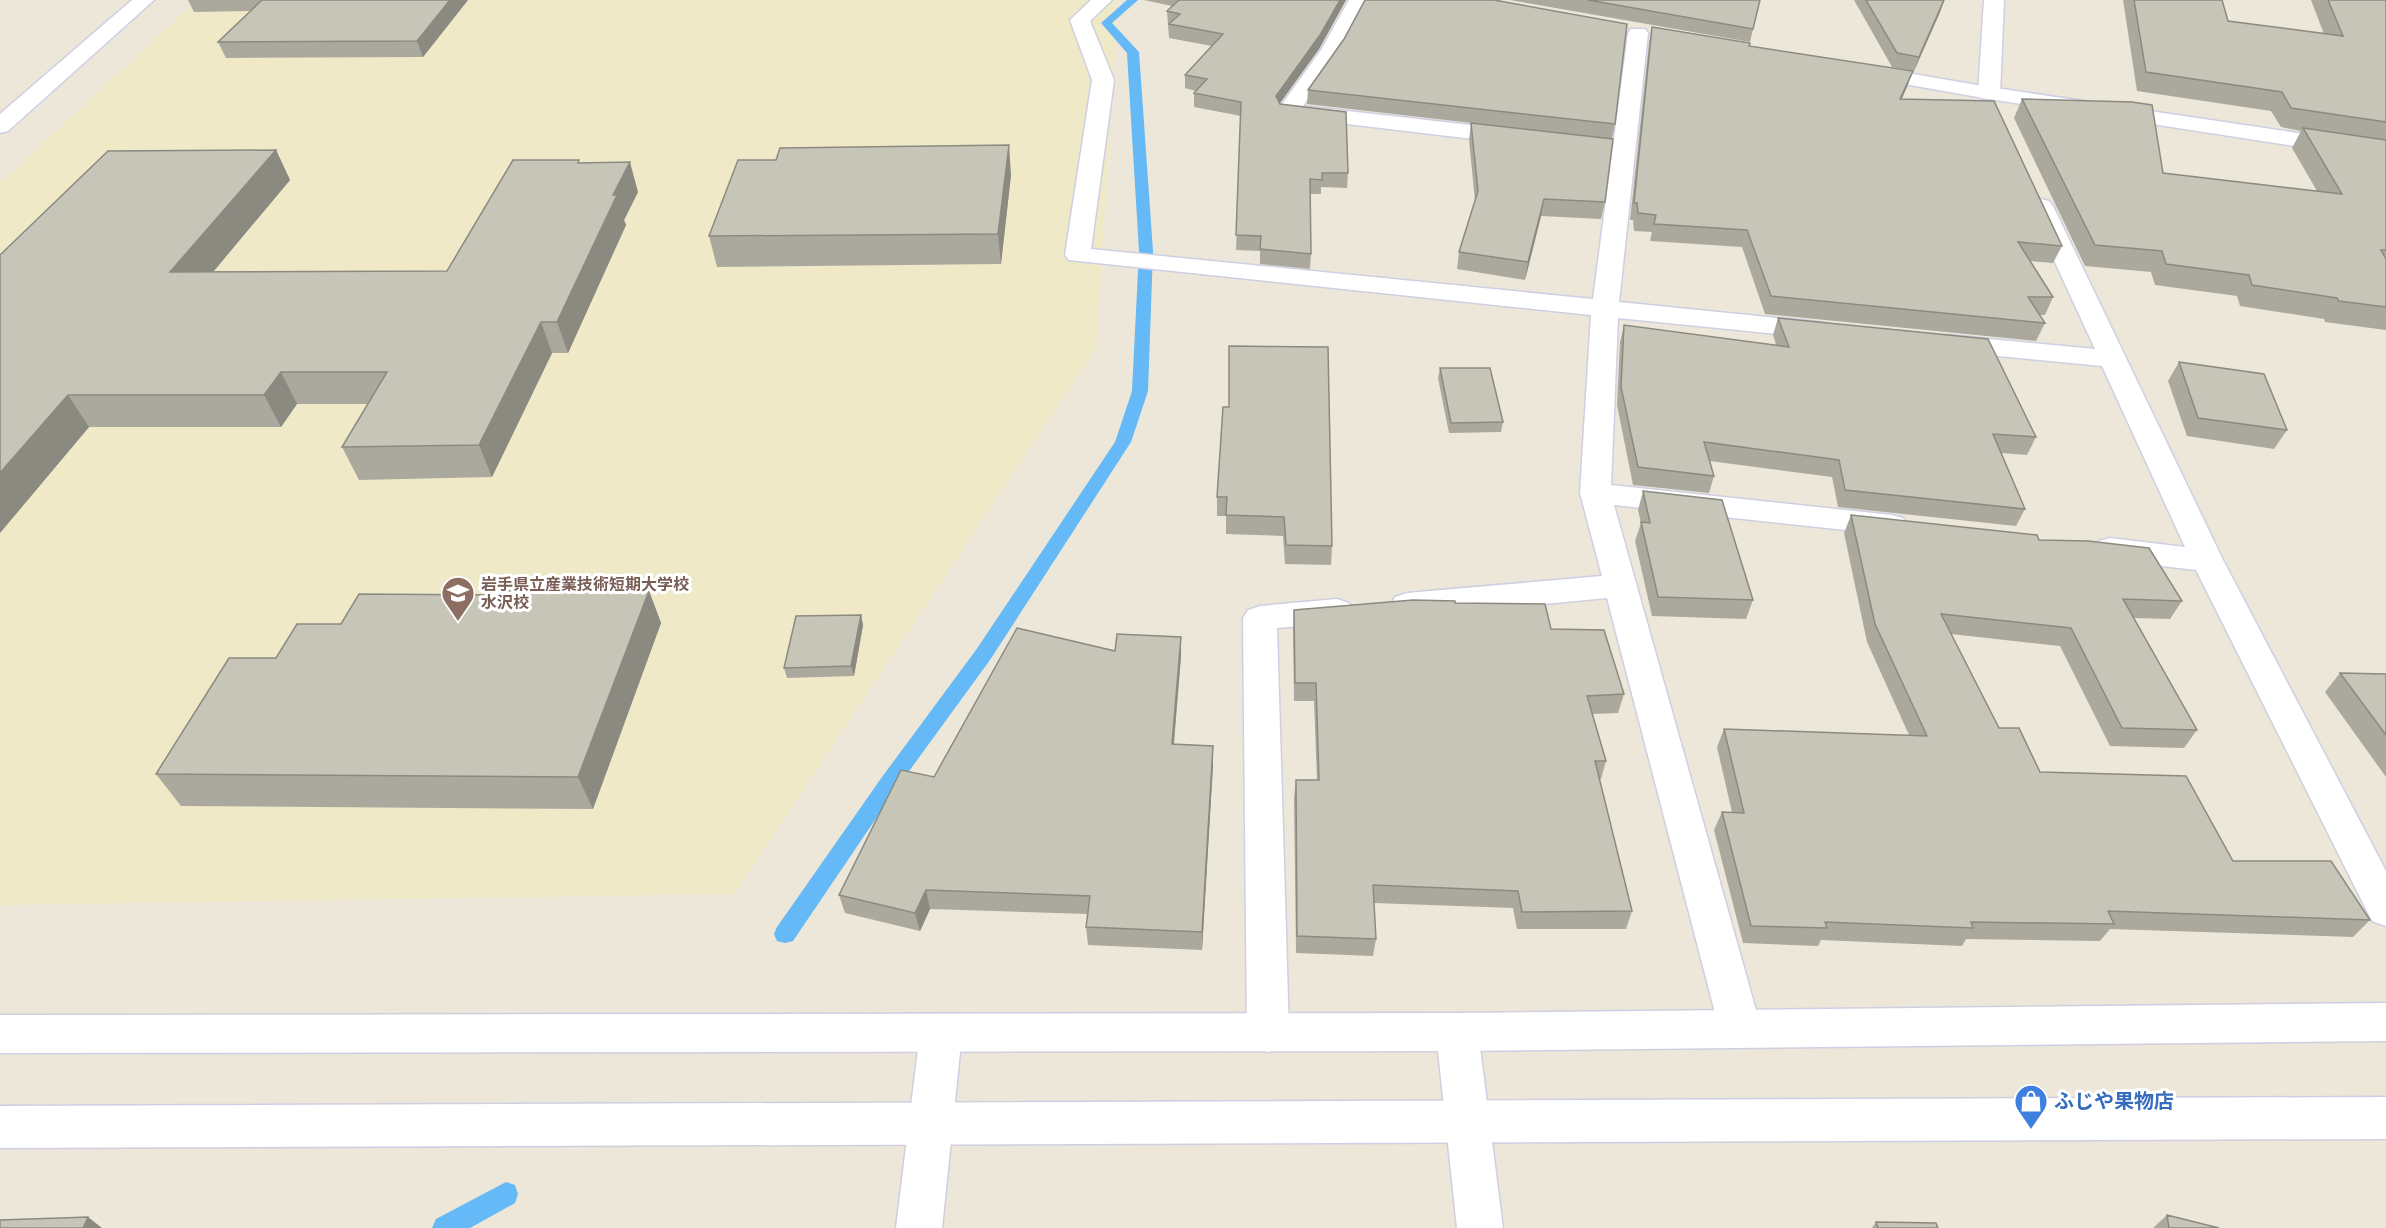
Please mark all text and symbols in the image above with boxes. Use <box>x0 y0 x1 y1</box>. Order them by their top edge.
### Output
school or university icon: 岩手県立産業技術短期大学校 水沢校 <box>440 575 476 622</box>
place label: 岩手県立産業技術短期大学校 水沢校 <box>481 575 689 612</box>
shop icon: ふじや果物店 <box>2013 1083 2049 1130</box>
place label: ふじや果物店 <box>2054 1089 2174 1113</box>

